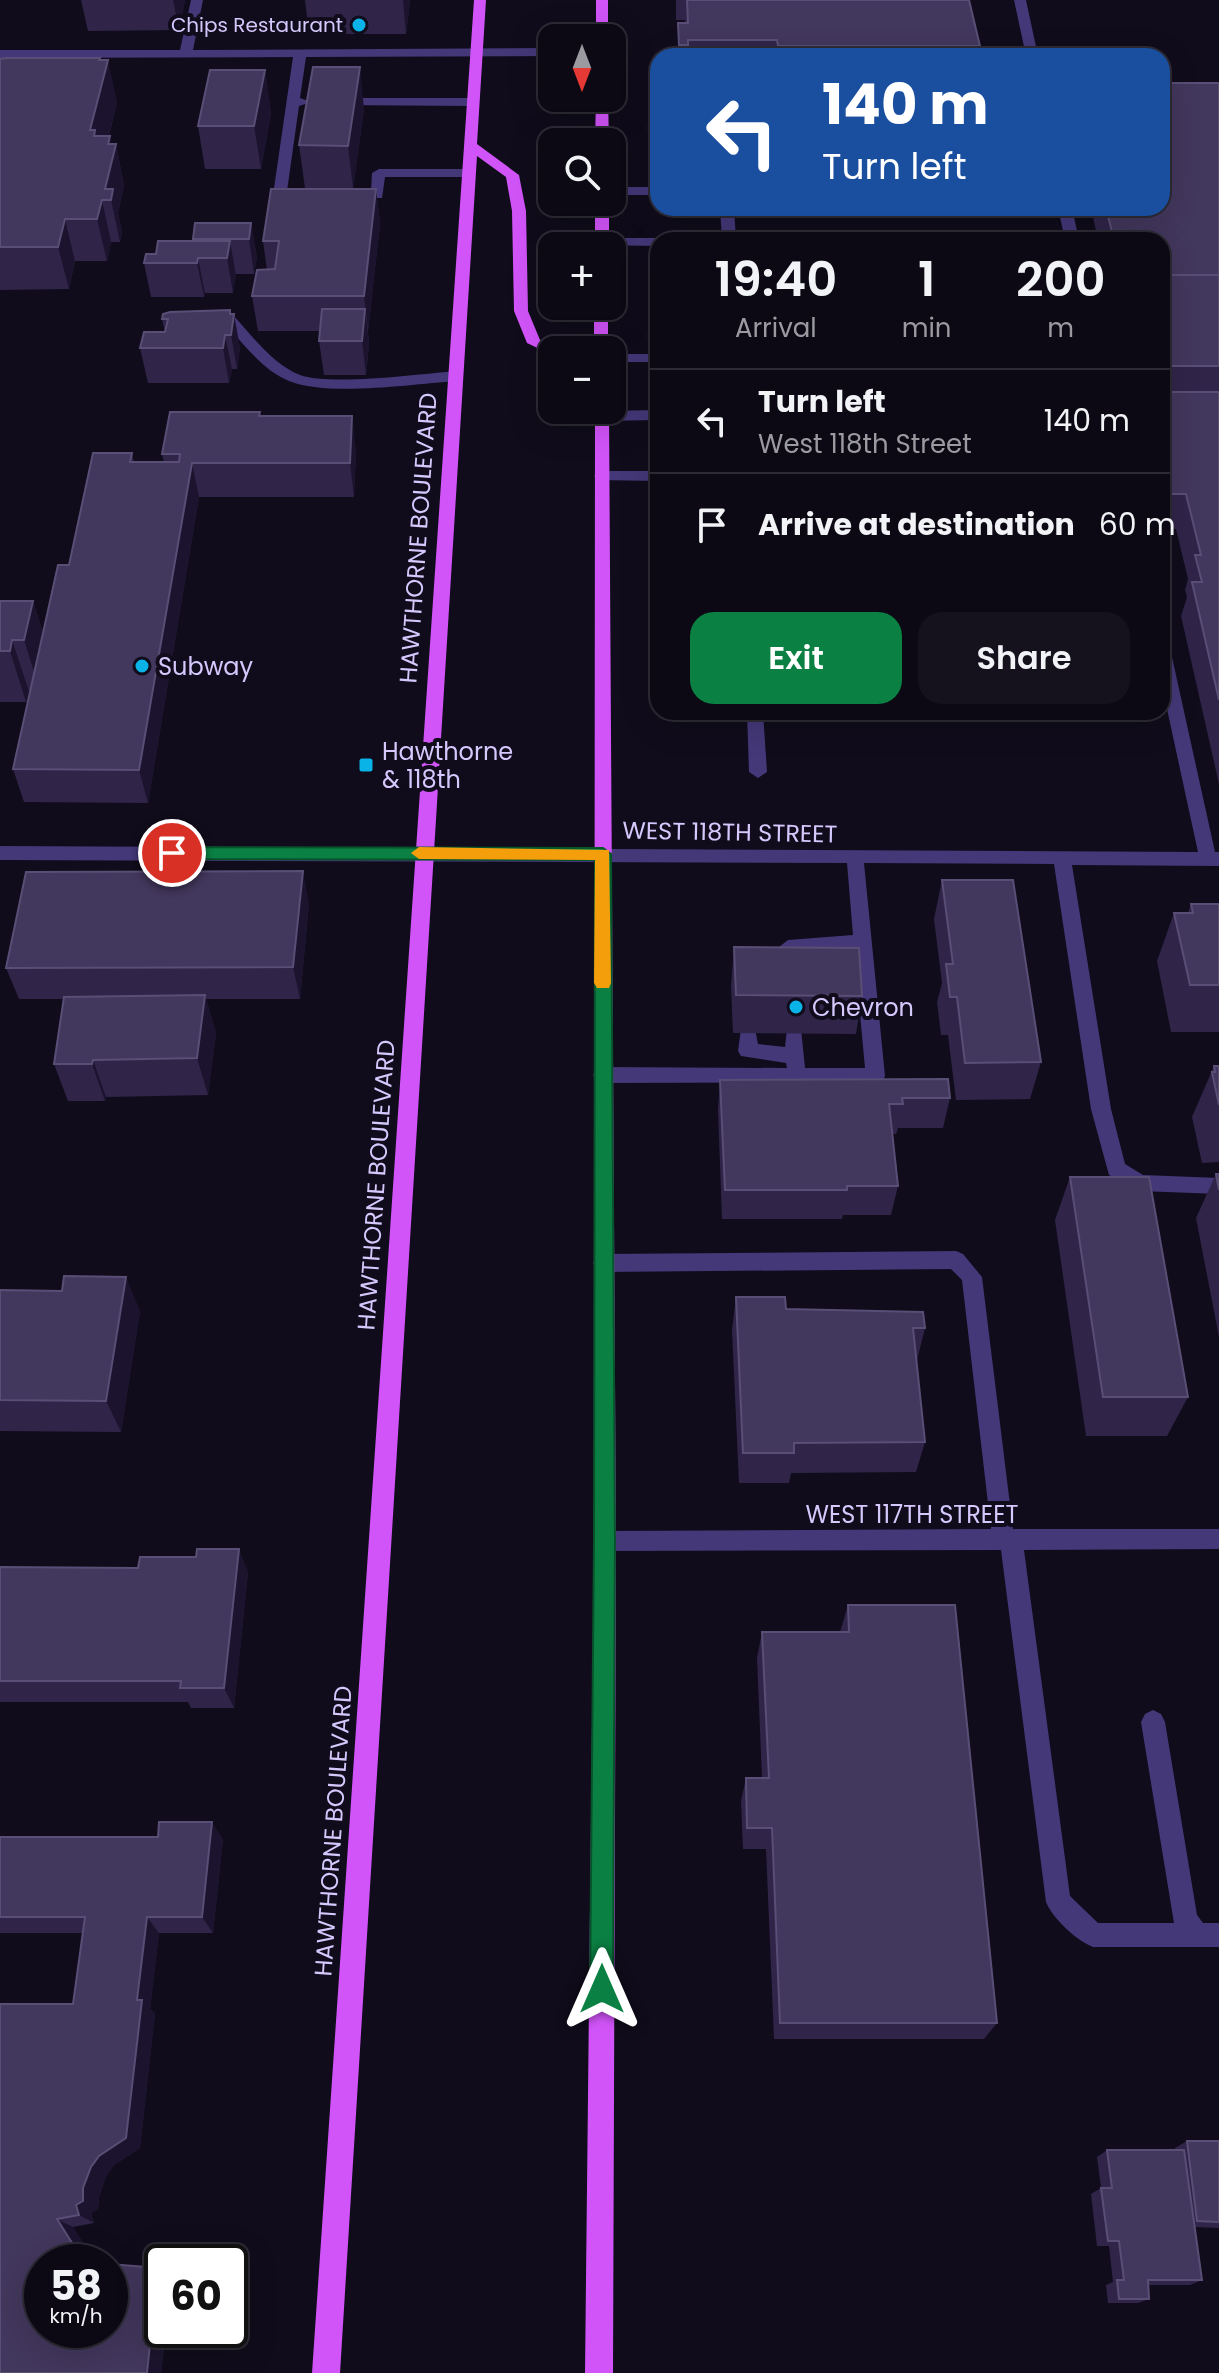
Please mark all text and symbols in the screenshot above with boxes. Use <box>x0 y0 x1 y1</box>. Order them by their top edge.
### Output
place label: Chips Restaurant <box>171 11 343 39</box>
marker: Chips Restaurant <box>350 16 368 34</box>
north arrow <box>538 24 626 112</box>
map controls <box>538 24 626 424</box>
text: 140 m <box>822 65 989 144</box>
icon: left <box>690 80 794 184</box>
button: search <box>538 128 626 216</box>
text: Turn left <box>822 141 967 192</box>
button: + <box>538 232 626 320</box>
text: 19:40 <box>714 246 837 313</box>
text: 1 <box>918 246 935 313</box>
text: 200 <box>1016 246 1106 313</box>
text: Arrival <box>735 310 817 346</box>
text: min <box>902 310 952 346</box>
text: m <box>1047 310 1074 346</box>
button: − <box>538 336 626 424</box>
text: Turn left <box>758 380 886 423</box>
street label: HAWTHORNE BOULEVARD <box>391 392 445 684</box>
icon: left <box>690 399 734 443</box>
text: 140 m <box>1044 399 1130 442</box>
text: West 118th Street <box>758 426 972 462</box>
icon: arrive <box>690 503 734 547</box>
text: Arrive at destination <box>758 503 1075 546</box>
text: 60 m <box>1099 503 1176 546</box>
button: Exit <box>690 612 902 704</box>
button: Share <box>918 612 1130 704</box>
place label: Subway <box>158 650 254 683</box>
marker: Subway <box>133 657 151 675</box>
place label: Hawthorne & 118th <box>382 735 513 796</box>
marker: Hawthorne & 118th <box>357 756 375 774</box>
street label: WEST 118TH STREET <box>622 814 838 850</box>
pin <box>138 819 206 887</box>
icon: arrive <box>150 831 194 875</box>
place label: Chevron <box>812 991 914 1024</box>
marker: Chevron <box>787 998 805 1016</box>
street label: HAWTHORNE BOULEVARD <box>349 1039 403 1331</box>
street label: WEST 117TH STREET <box>806 1498 1018 1531</box>
street label: HAWTHORNE BOULEVARD <box>306 1685 360 1977</box>
position arrow <box>560 1947 644 2031</box>
speed limit sign: 60 <box>144 2244 248 2348</box>
text: 58 <box>50 2258 102 2314</box>
text: km/h <box>49 2302 103 2330</box>

